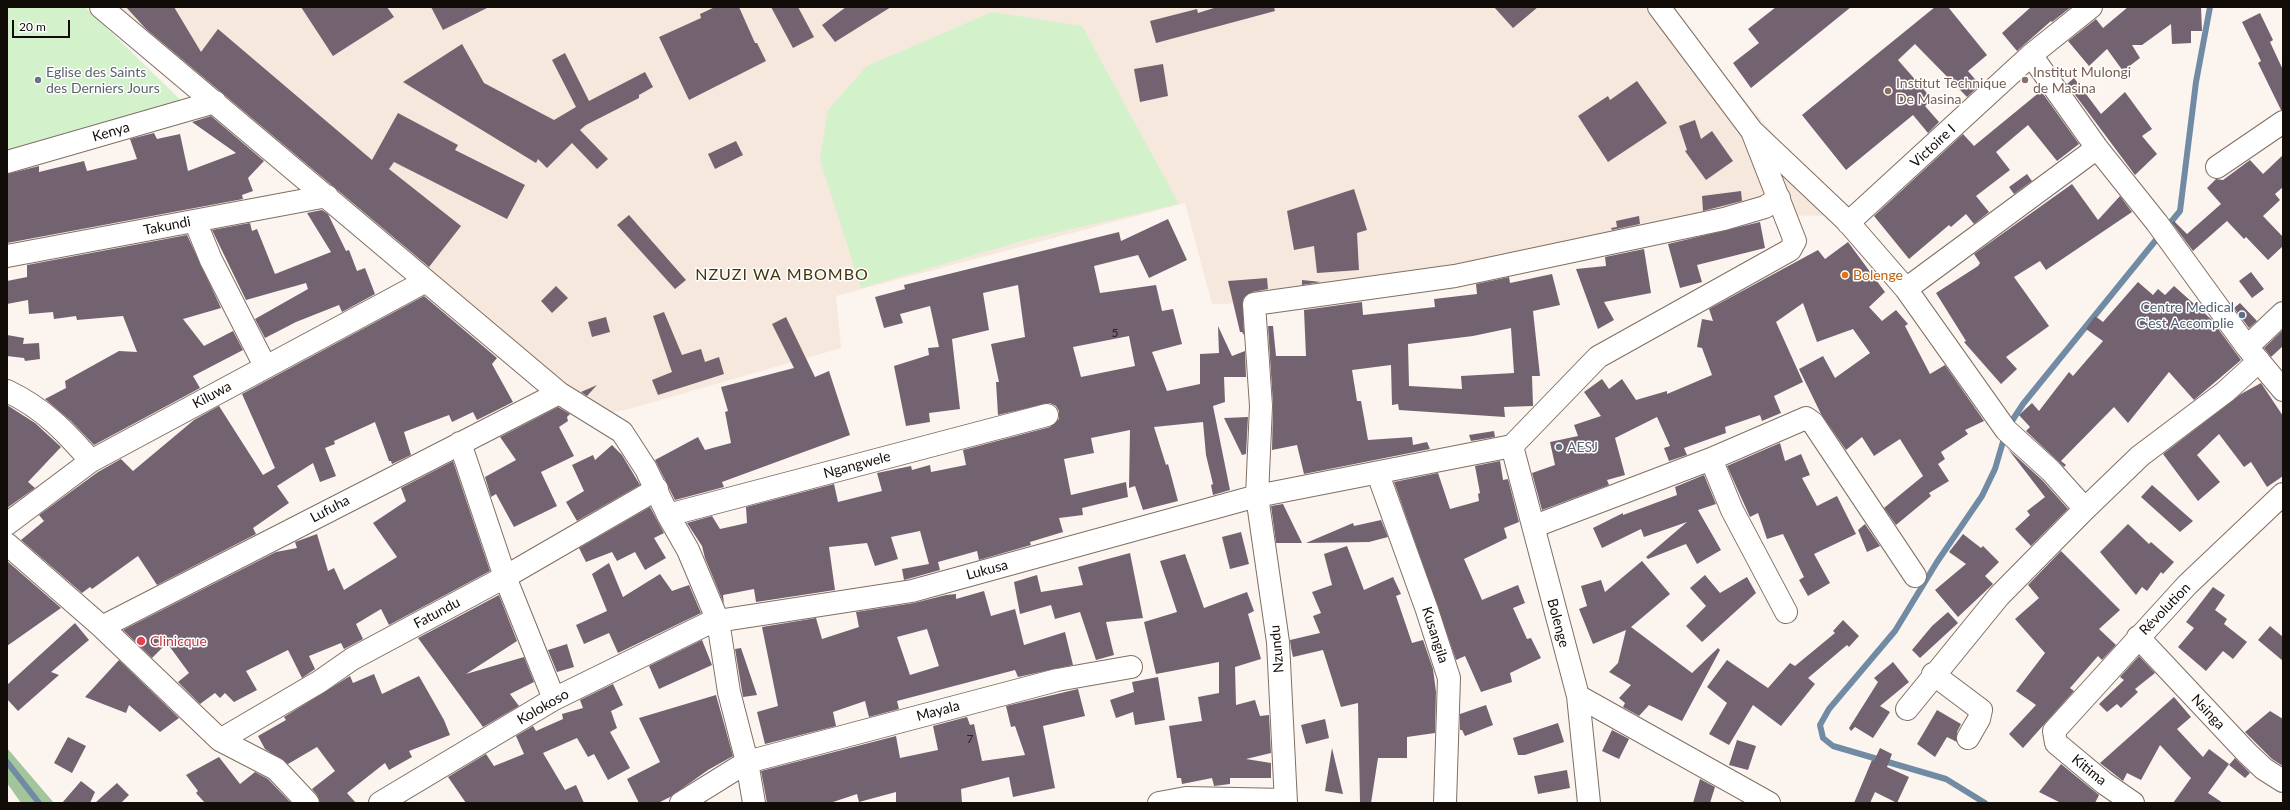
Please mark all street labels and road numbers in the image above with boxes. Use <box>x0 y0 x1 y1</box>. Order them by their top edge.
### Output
street label: Kenya <box>91 119 131 145</box>
street label: Victoire I <box>1907 121 1959 171</box>
street label: Takundi <box>142 213 192 239</box>
street label: Kiluwa <box>190 378 234 412</box>
street label: Ngangwele <box>822 448 892 482</box>
street label: Lufuha <box>307 492 353 526</box>
street label: Lukusa <box>964 556 1010 584</box>
street label: Révolution <box>2136 579 2194 639</box>
street label: Fatundu <box>411 594 463 632</box>
street label: Bolenge <box>1543 597 1573 649</box>
street label: Kusangila <box>1418 605 1452 665</box>
street label: Nzundu <box>1267 624 1287 674</box>
street label: Kolokoso <box>514 686 572 728</box>
street label: Nsinga <box>2188 691 2228 733</box>
street label: Mayala <box>915 697 961 725</box>
street label: Kitima <box>2068 751 2110 789</box>

